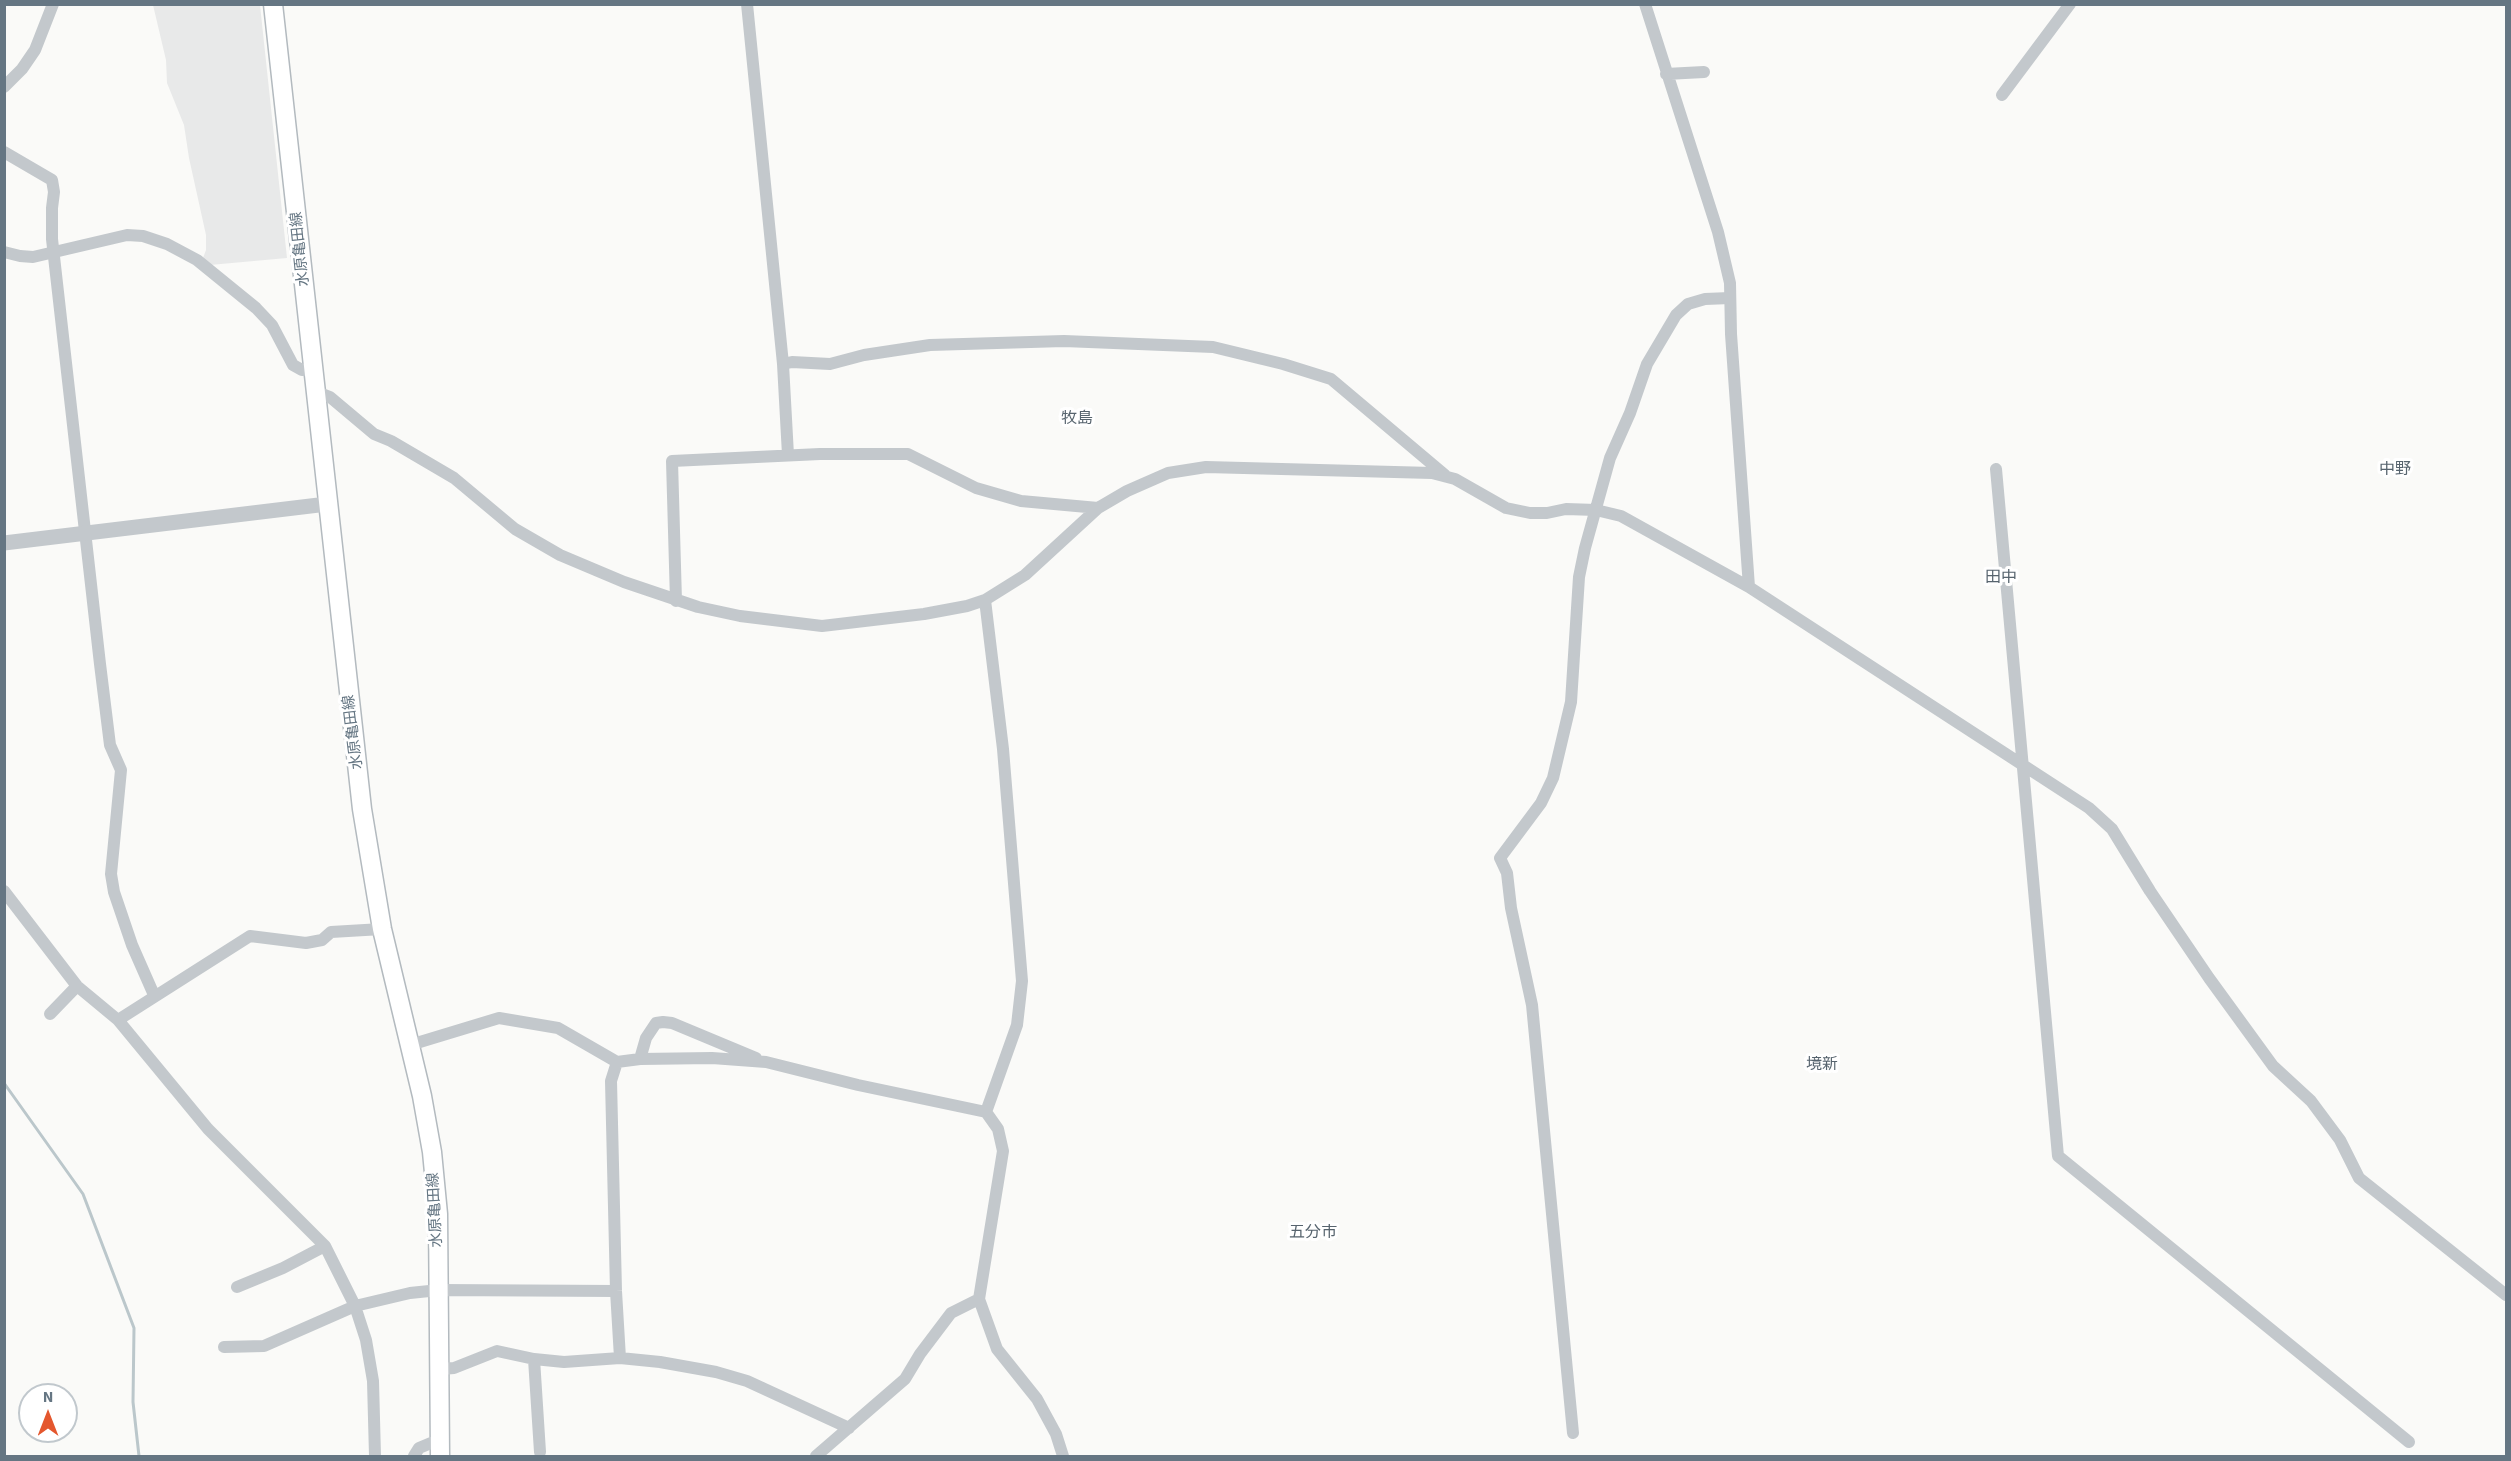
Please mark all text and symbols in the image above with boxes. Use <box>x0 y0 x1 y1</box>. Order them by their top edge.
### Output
street label: 水原亀田線 <box>288 211 314 287</box>
district label: 牧島 <box>1061 409 1093 429</box>
district label: 中野 <box>2379 460 2411 480</box>
district label: 田中 <box>1985 568 2017 588</box>
street label: 水原亀田線 <box>340 694 368 770</box>
district label: 境新 <box>1806 1055 1838 1075</box>
street label: 水原亀田線 <box>425 1172 447 1248</box>
district label: 五分市 <box>1289 1223 1337 1243</box>
north arrow <box>18 1383 78 1443</box>
text: N <box>43 1386 53 1408</box>

